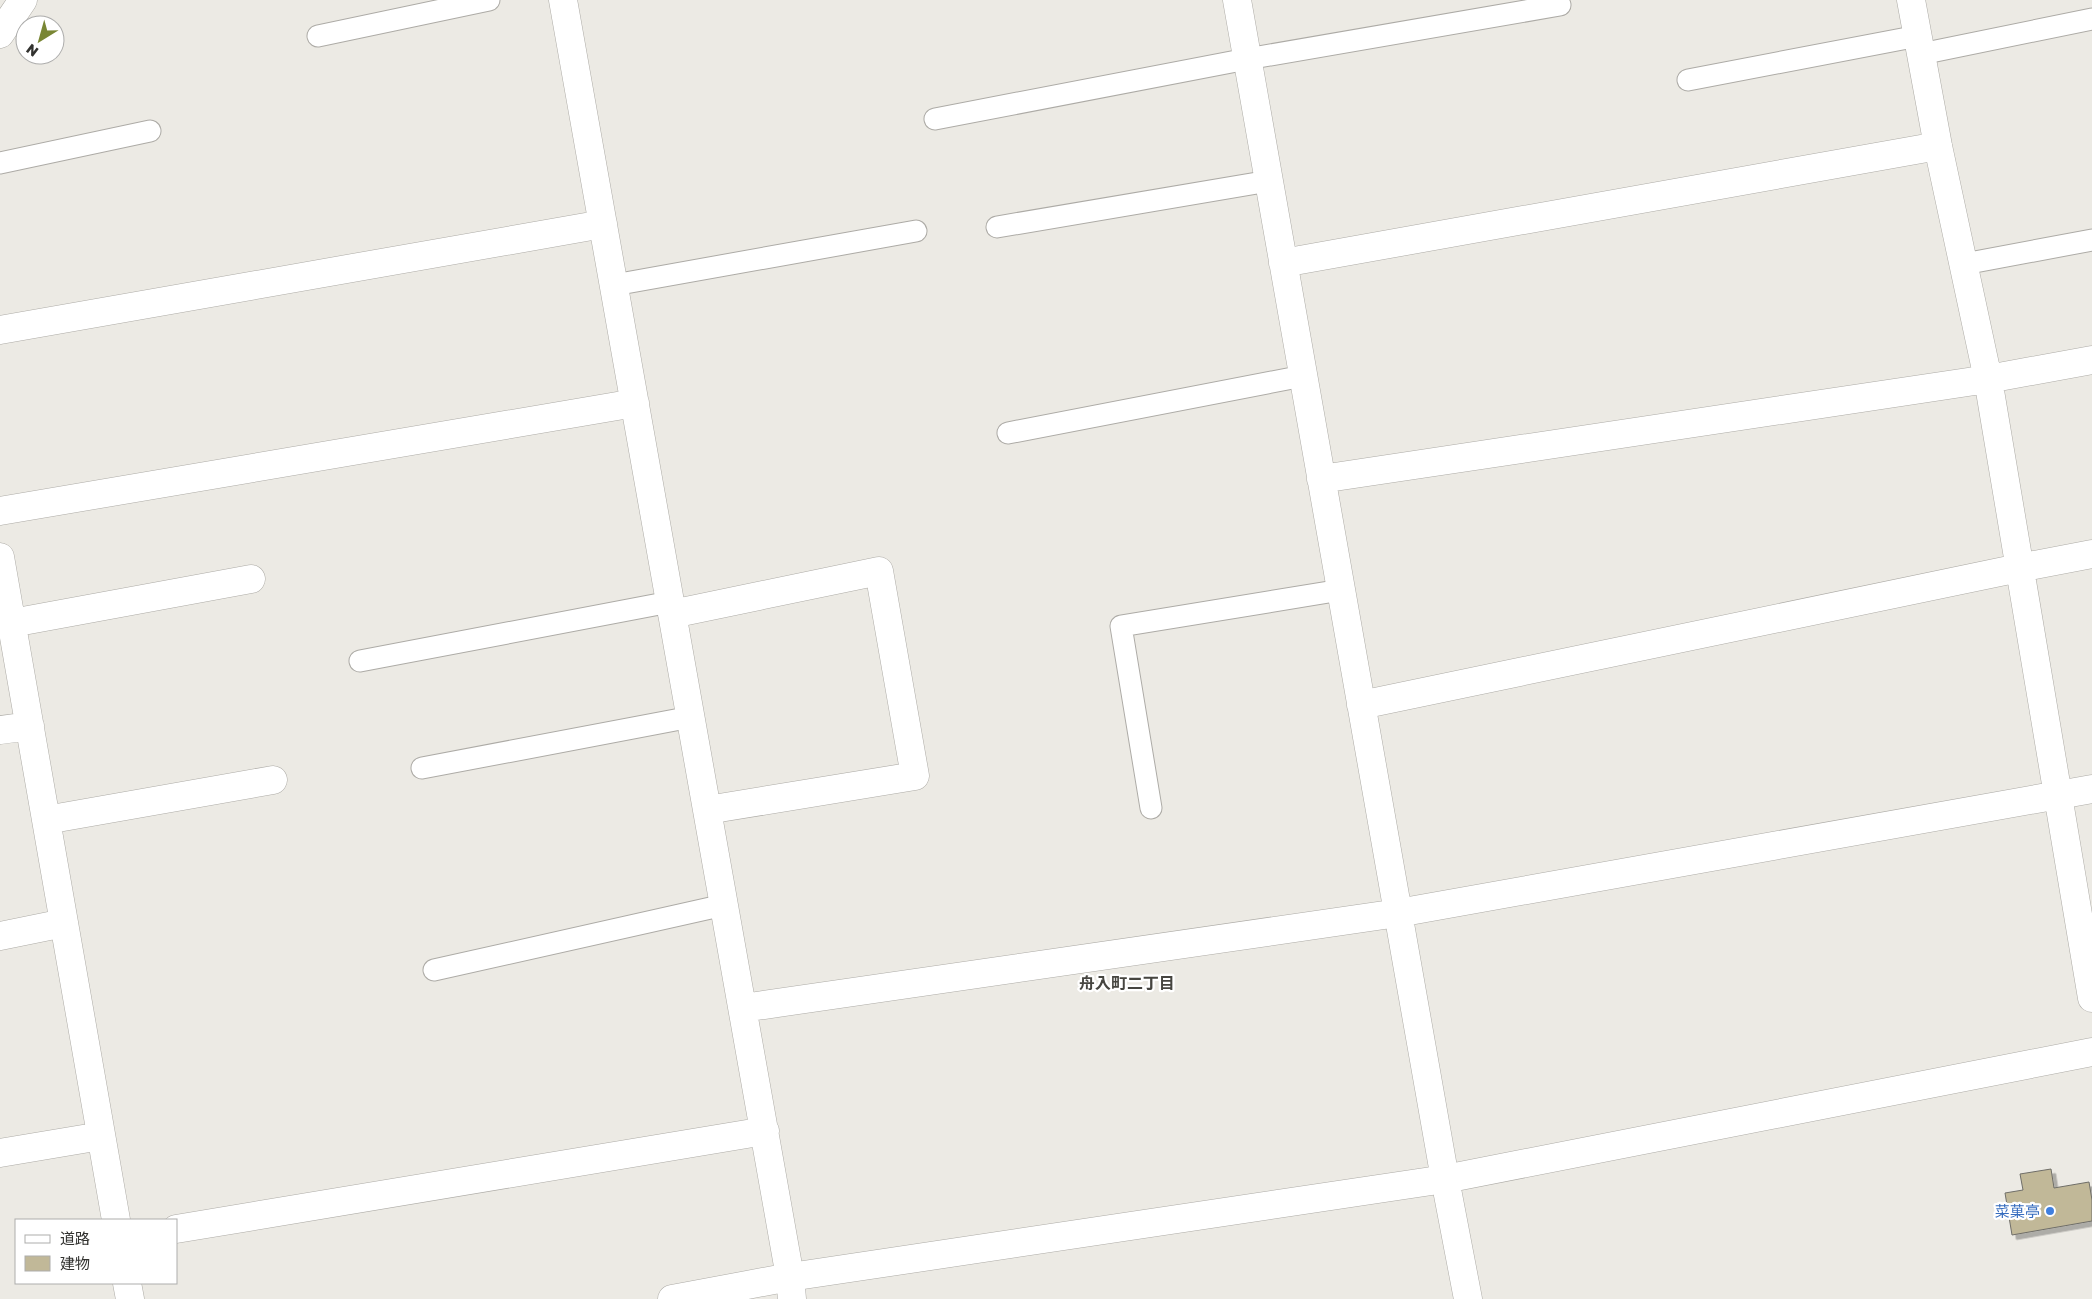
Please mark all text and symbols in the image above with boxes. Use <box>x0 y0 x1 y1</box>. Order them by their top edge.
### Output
north arrow <box>15 15 65 65</box>
text: N <box>23 41 41 61</box>
district label: 舟入町二丁目 <box>1079 973 1175 993</box>
place label: 菜菓亭 <box>1995 1202 2040 1220</box>
marker: 菜菓亭 <box>2044 1205 2056 1217</box>
legend <box>15 1219 178 1284</box>
text: 道路 <box>60 1229 90 1247</box>
text: 建物 <box>60 1254 90 1272</box>

